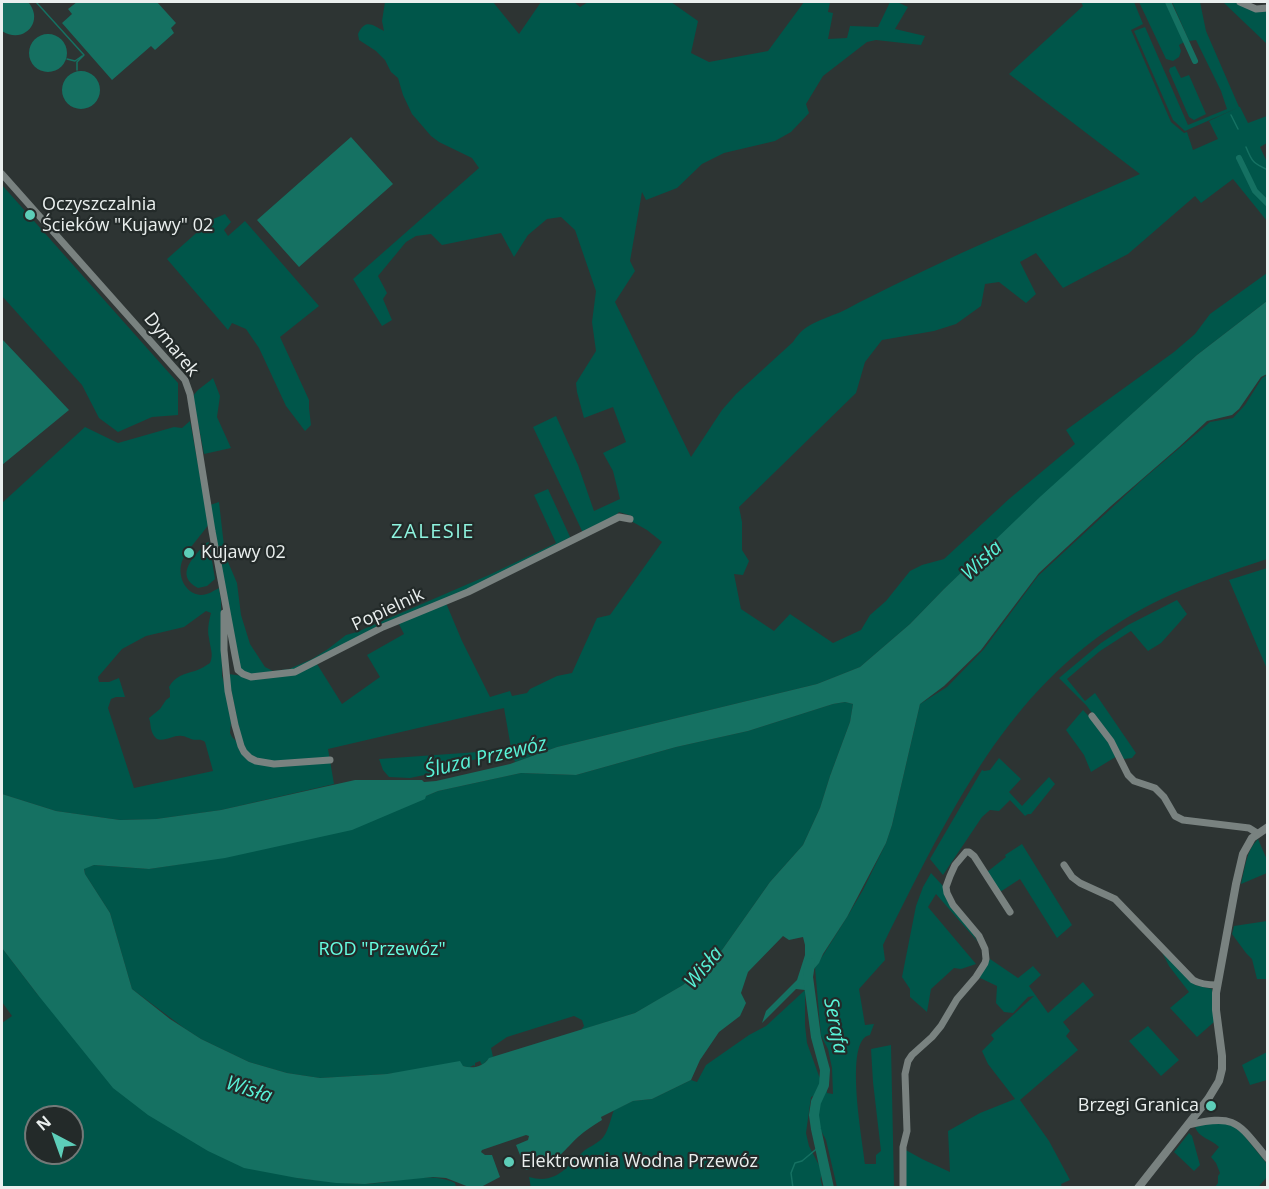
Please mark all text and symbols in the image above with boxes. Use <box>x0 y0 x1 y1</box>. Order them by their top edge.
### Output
place label: Oczyszczalnia Ścieków "Kujawy" 02 <box>42 194 213 236</box>
marker: Oczyszczalnia Ścieków "Kujawy" 02 <box>23 208 37 222</box>
street label: Dymarek <box>139 309 203 381</box>
district label: ZALESIE <box>391 520 475 544</box>
water label: Wisła <box>957 536 1007 586</box>
place label: Kujawy 02 <box>201 542 286 564</box>
marker: Kujawy 02 <box>182 546 196 560</box>
street label: Popielnik <box>349 584 427 636</box>
water label: Śluza Przewóz <box>423 732 549 784</box>
park label: ROD "Przewóz" <box>318 939 446 961</box>
water label: Wisła <box>680 942 728 994</box>
water label: Serafa <box>818 996 852 1056</box>
water label: Wisła <box>223 1071 275 1109</box>
place label: Brzegi Granica <box>1078 1095 1199 1117</box>
marker: Brzegi Granica <box>1204 1099 1218 1113</box>
north arrow <box>24 1105 84 1165</box>
text: N <box>31 1110 56 1136</box>
place label: Elektrownia Wodna Przewóz <box>521 1151 758 1173</box>
marker: Elektrownia Wodna Przewóz <box>502 1155 516 1169</box>

